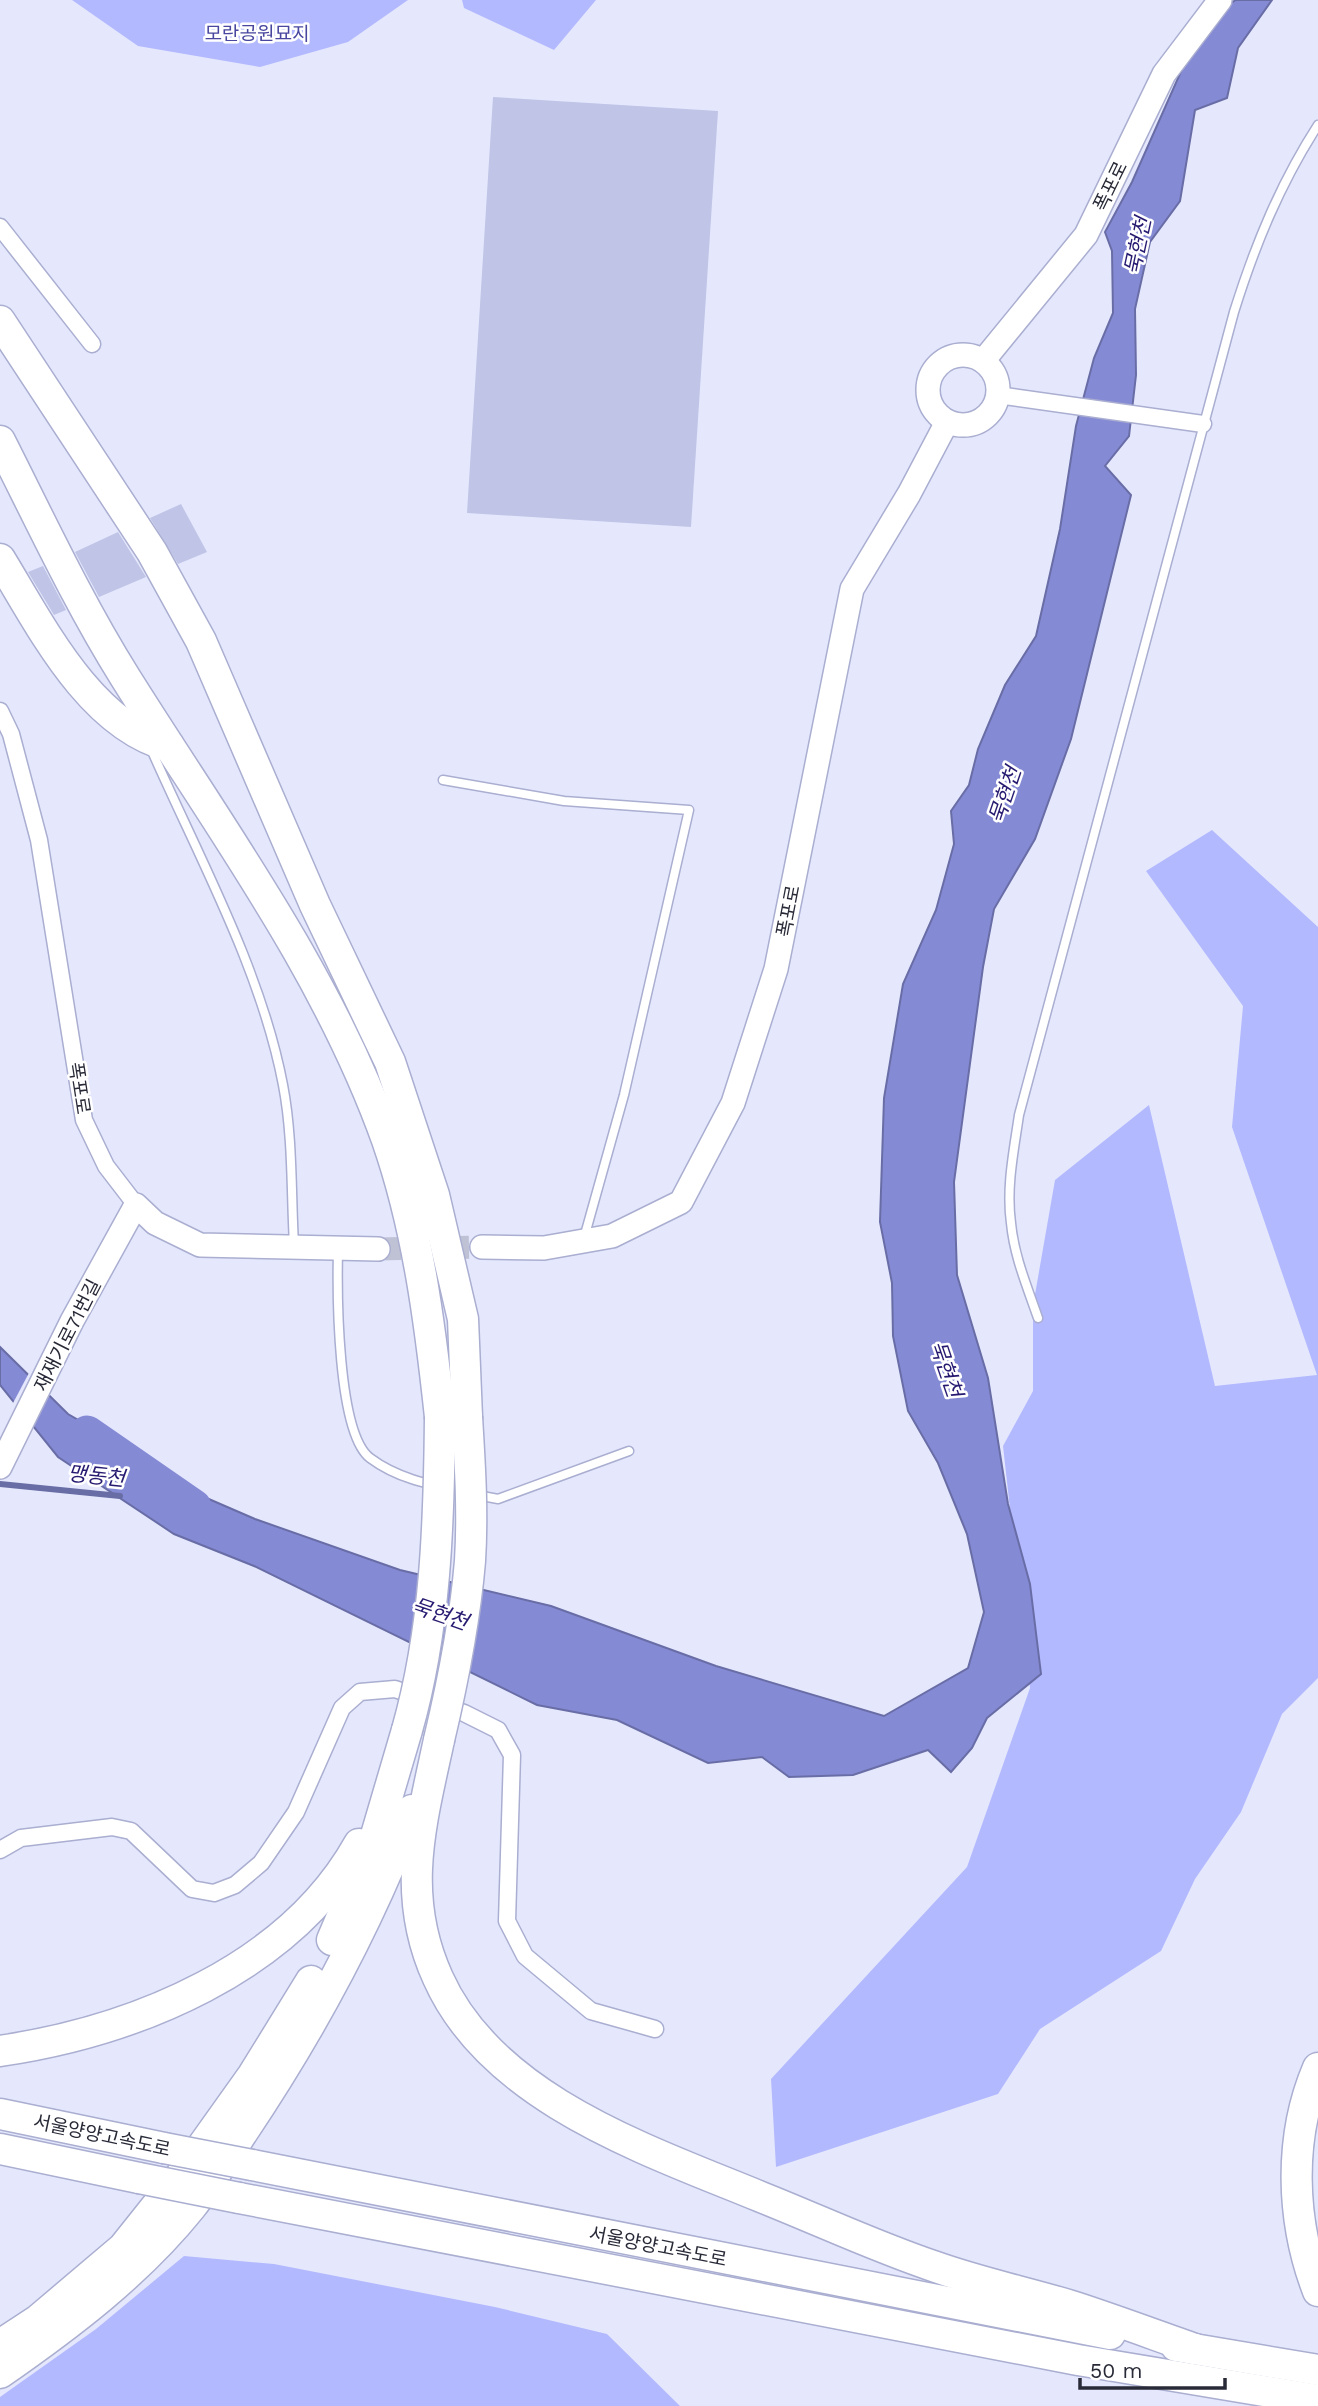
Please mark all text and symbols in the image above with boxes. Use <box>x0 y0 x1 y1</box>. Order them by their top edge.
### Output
park label: 모란공원묘지 <box>205 22 309 45</box>
street label: 폭포로 <box>1089 158 1132 215</box>
water label: 묵현천 <box>1119 212 1156 277</box>
water label: 묵현천 <box>983 761 1027 826</box>
street label: 폭포로 <box>772 883 805 939</box>
street label: 폭포로 <box>64 1060 95 1116</box>
street label: 재재기로71번길 <box>29 1275 106 1395</box>
water label: 묵현천 <box>925 1337 969 1403</box>
water label: 맹동천 <box>66 1460 129 1491</box>
water label: 묵현천 <box>409 1592 474 1636</box>
street label: 서울양양고속도로 <box>31 2110 173 2161</box>
street label: 서울양양고속도로 <box>587 2222 729 2271</box>
scale bar <box>1080 2346 1225 2390</box>
text: 50 m <box>1090 2358 1142 2383</box>

